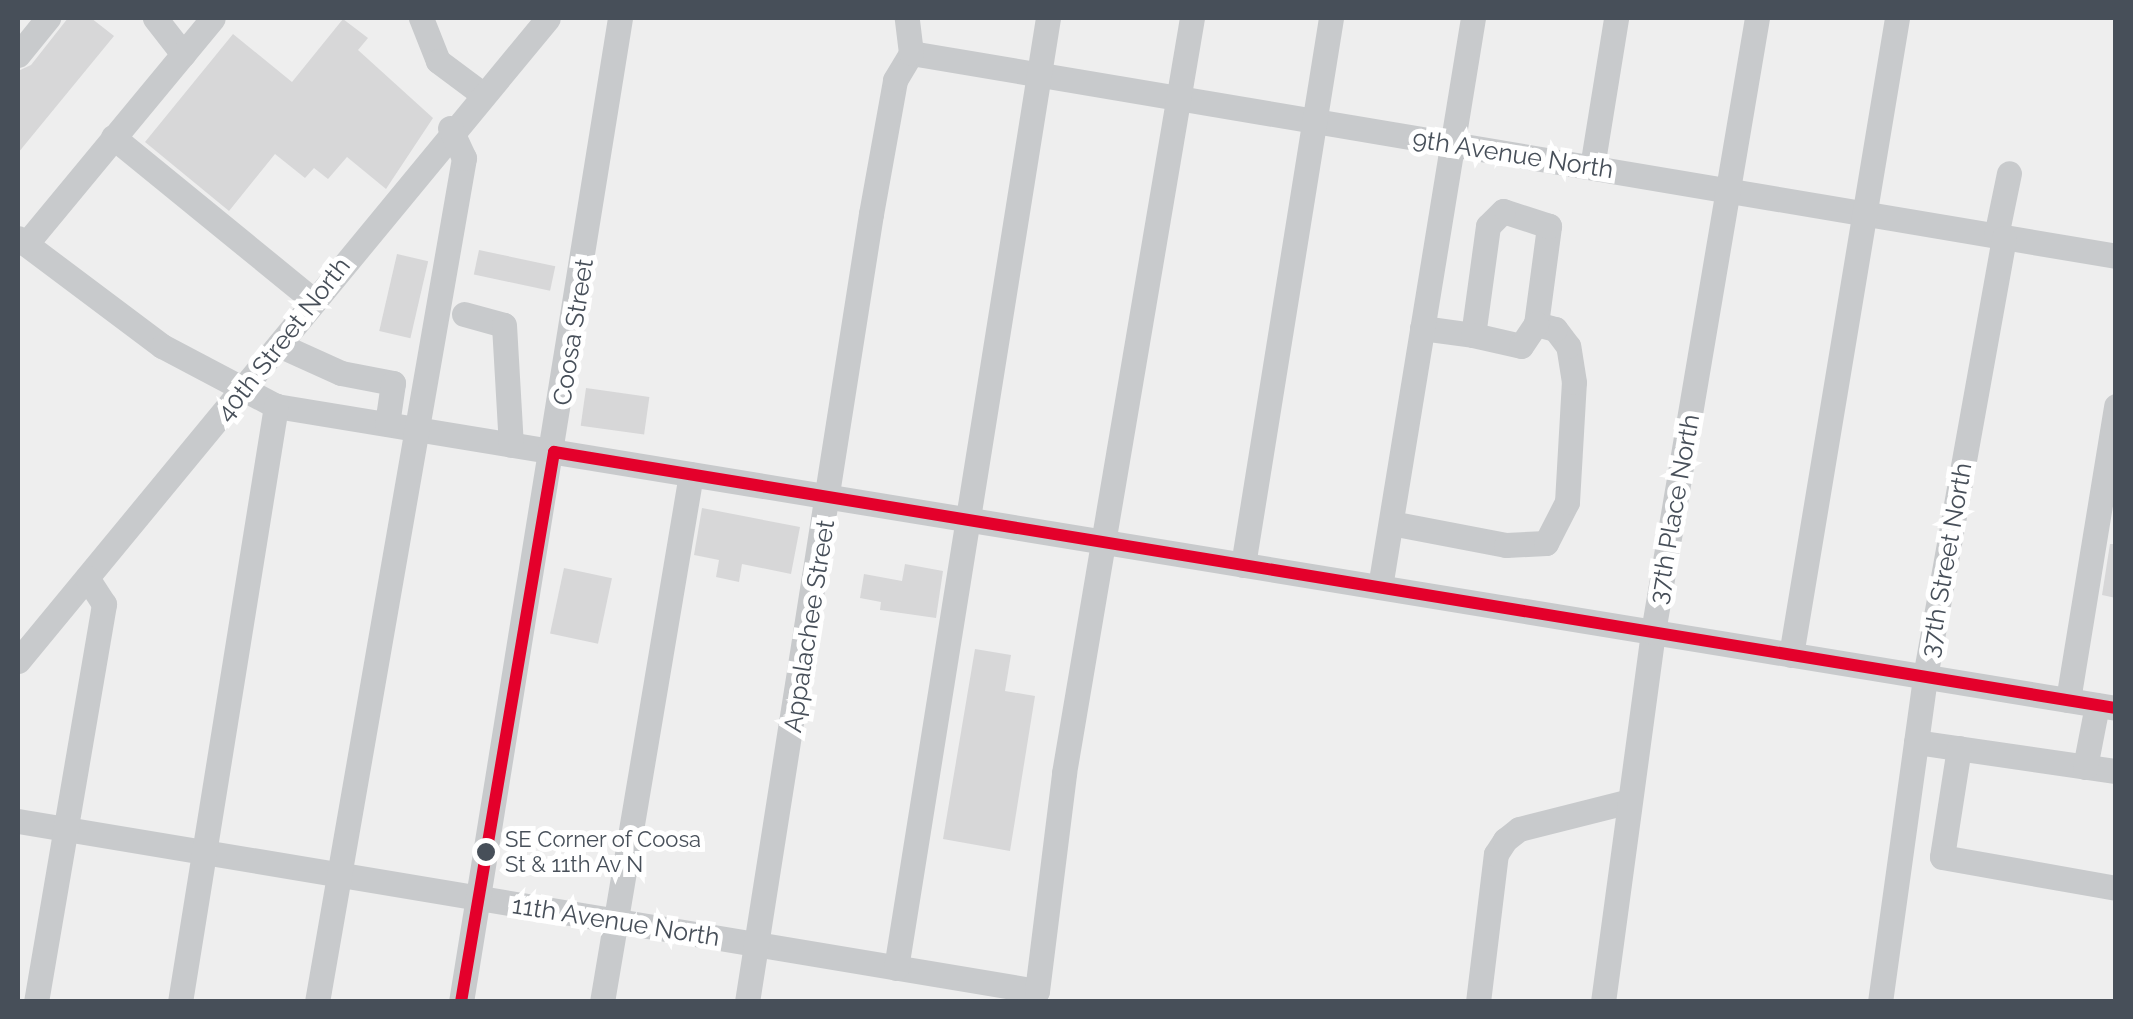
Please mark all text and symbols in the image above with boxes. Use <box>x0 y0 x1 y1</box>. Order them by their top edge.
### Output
street label: 9th Avenue North <box>1410 123 1616 185</box>
street label: 40th Street North <box>210 251 356 427</box>
street label: Coosa Street <box>547 256 599 408</box>
street label: 37th Place North <box>1643 412 1705 606</box>
street label: 37th Street North <box>1914 460 1978 660</box>
street label: Appalachee Street <box>777 517 841 735</box>
place label: SE Corner of Coosa St & 11th Av N <box>505 826 702 878</box>
marker: SE Corner of Coosa St & 11th Av N <box>476 842 496 862</box>
street label: 11th Avenue North <box>510 890 722 952</box>

